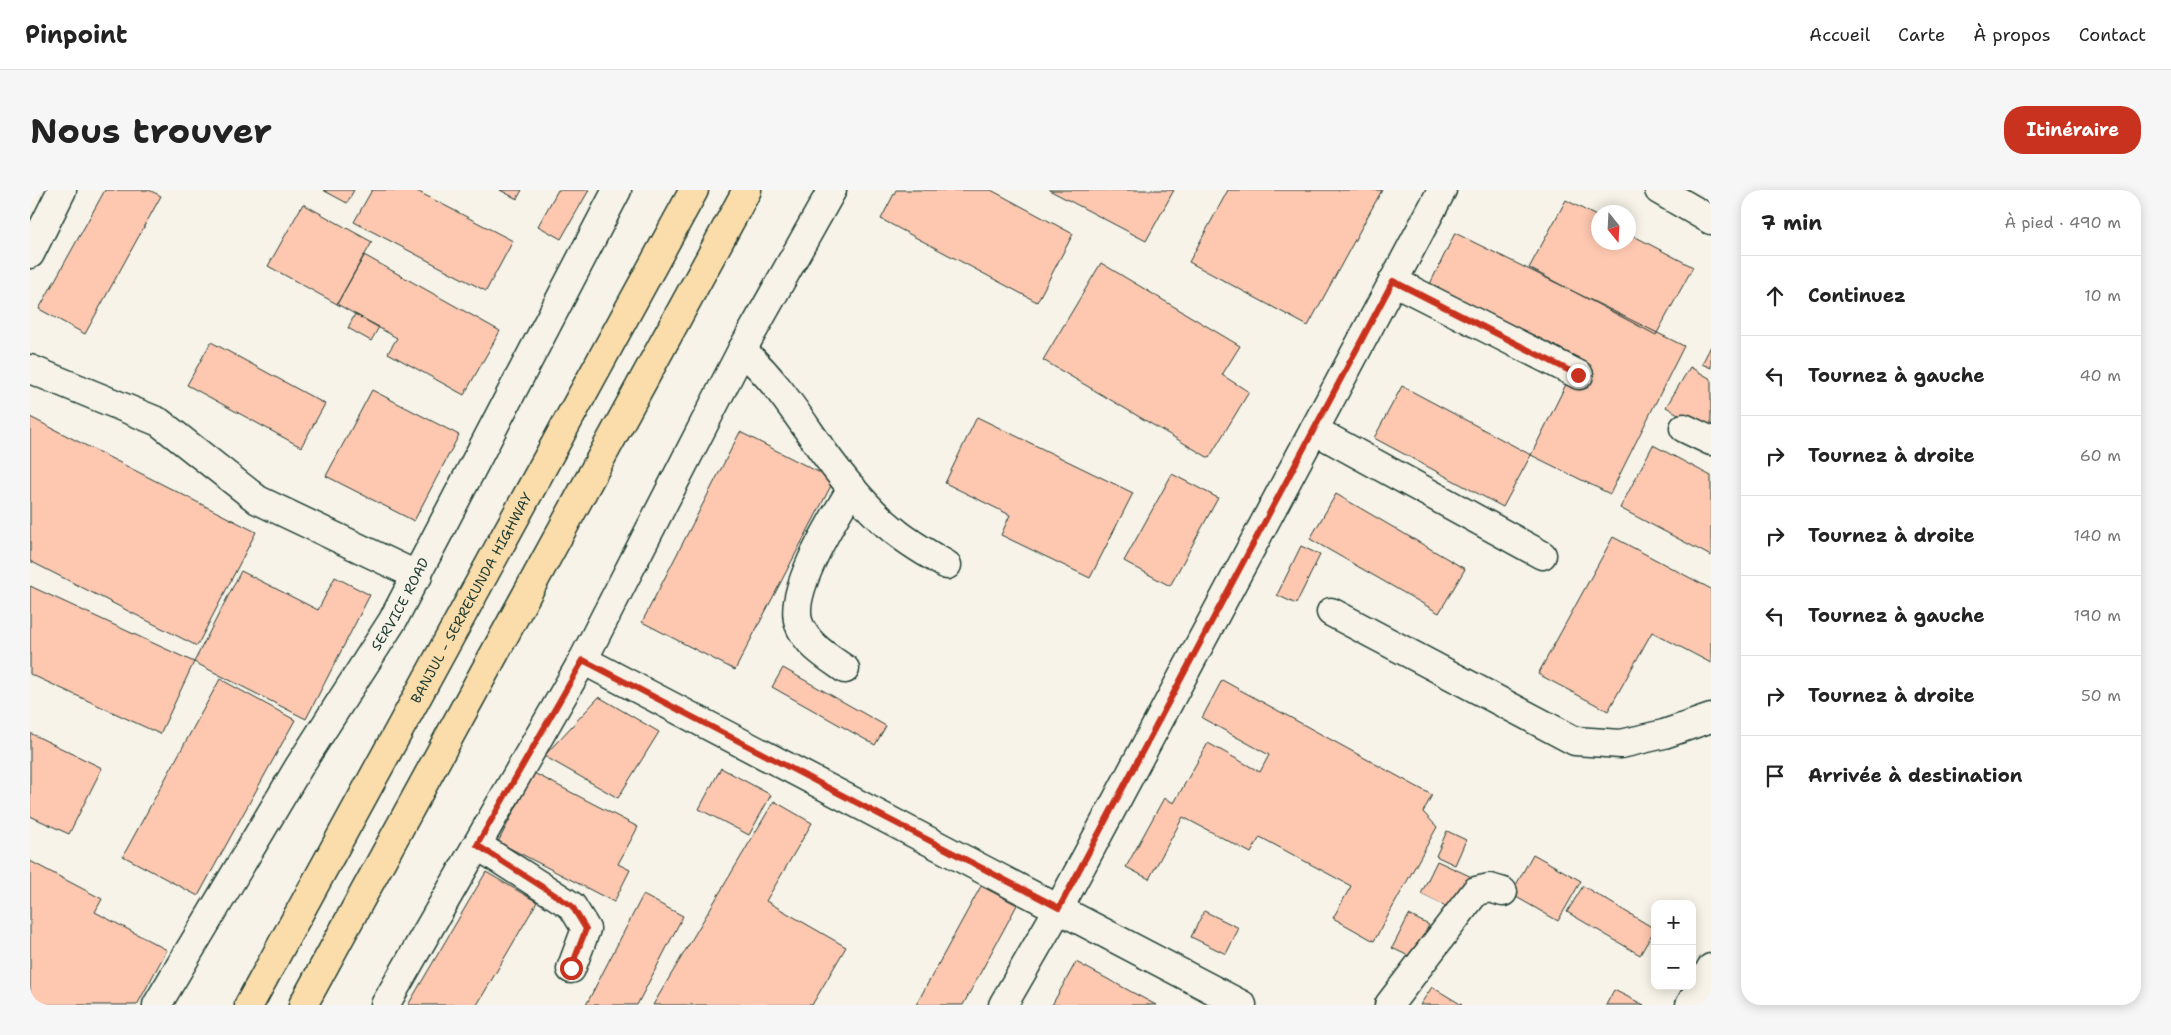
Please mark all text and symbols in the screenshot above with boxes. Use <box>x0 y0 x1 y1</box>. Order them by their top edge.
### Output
text: Pinpoint <box>25 19 127 51</box>
text: Accueil <box>1809 23 1870 47</box>
text: Carte <box>1898 23 1945 47</box>
text: À propos <box>1973 23 2051 47</box>
text: Contact <box>2079 23 2146 47</box>
button: Itinéraire <box>2004 106 2141 154</box>
text: Nous trouver <box>30 107 272 154</box>
north arrow <box>1591 205 1636 250</box>
text: 7 min <box>1761 209 1822 237</box>
text: À pied · 490 m <box>2004 212 2121 233</box>
icon: ahead <box>1761 282 1789 310</box>
text: Continuez <box>1808 283 1906 308</box>
text: 10 m <box>2084 285 2121 306</box>
icon: left <box>1761 362 1789 390</box>
text: Tournez à gauche <box>1808 363 1985 388</box>
route end <box>1567 364 1590 387</box>
text: 40 m <box>2079 365 2121 386</box>
icon: right <box>1761 442 1789 470</box>
text: Tournez à droite <box>1808 443 1975 468</box>
text: 60 m <box>2080 445 2121 466</box>
street label: BANJUL - SERREKUNDA HIGHWAY <box>407 489 536 706</box>
icon: right <box>1761 522 1789 550</box>
text: Tournez à droite <box>1808 523 1975 548</box>
text: 140 m <box>2074 525 2121 546</box>
street label: SERVICE ROAD <box>367 554 433 654</box>
icon: left <box>1761 602 1789 630</box>
text: Tournez à gauche <box>1808 603 1985 628</box>
text: 190 m <box>2074 605 2121 626</box>
icon: right <box>1761 682 1789 710</box>
text: Tournez à droite <box>1808 683 1975 708</box>
text: 50 m <box>2081 685 2121 706</box>
icon: arrive <box>1761 762 1789 790</box>
text: Arrivée à destination <box>1808 763 2022 788</box>
map controls <box>1651 900 1696 990</box>
button: + <box>1651 900 1696 945</box>
button: − <box>1651 945 1696 990</box>
route start <box>560 957 583 980</box>

